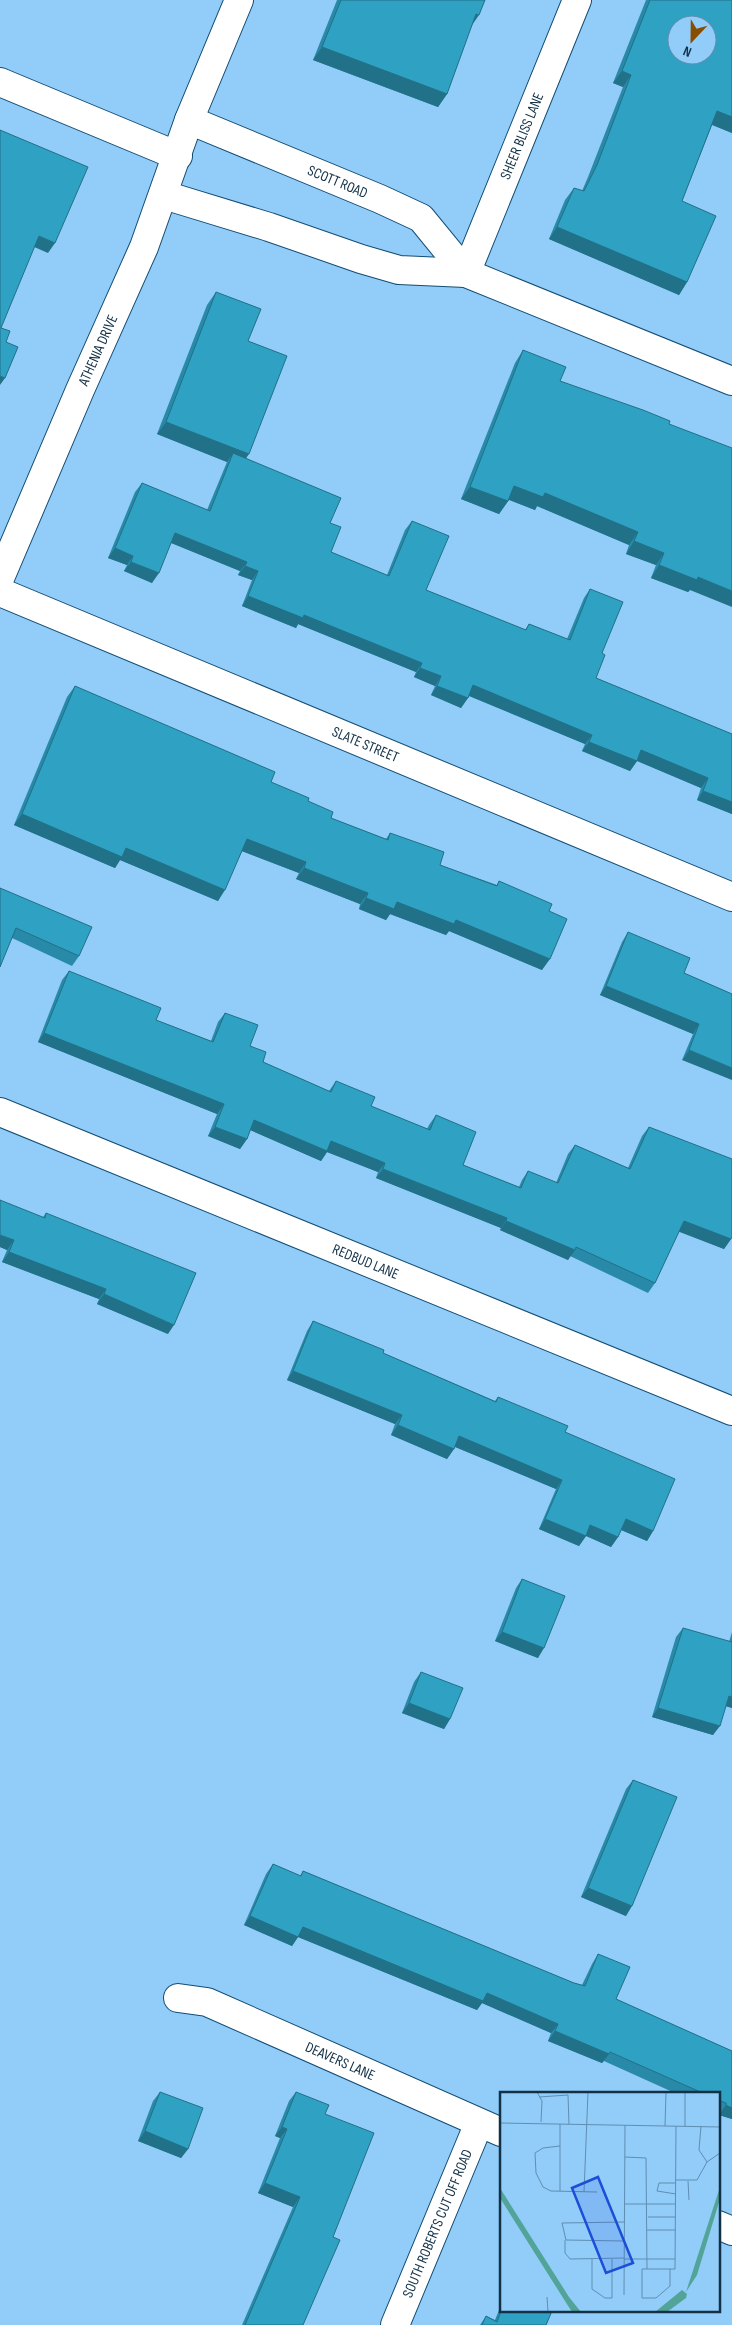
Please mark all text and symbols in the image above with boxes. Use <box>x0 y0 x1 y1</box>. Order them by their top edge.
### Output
north arrow <box>667 15 717 65</box>
text: N <box>681 42 694 61</box>
street label: SHEER BLISS LANE <box>496 90 548 182</box>
street label: SCOTT ROAD <box>305 161 370 203</box>
street label: ATHENIA DRIVE <box>74 312 122 390</box>
street label: SLATE STREET <box>329 722 402 767</box>
street label: REDBUD LANE <box>329 1240 402 1284</box>
street label: DEAVERS LANE <box>302 2038 378 2085</box>
inset map <box>500 2092 720 2312</box>
street label: SOUTH ROBERTS CUT OFF ROAD <box>398 2147 477 2301</box>

